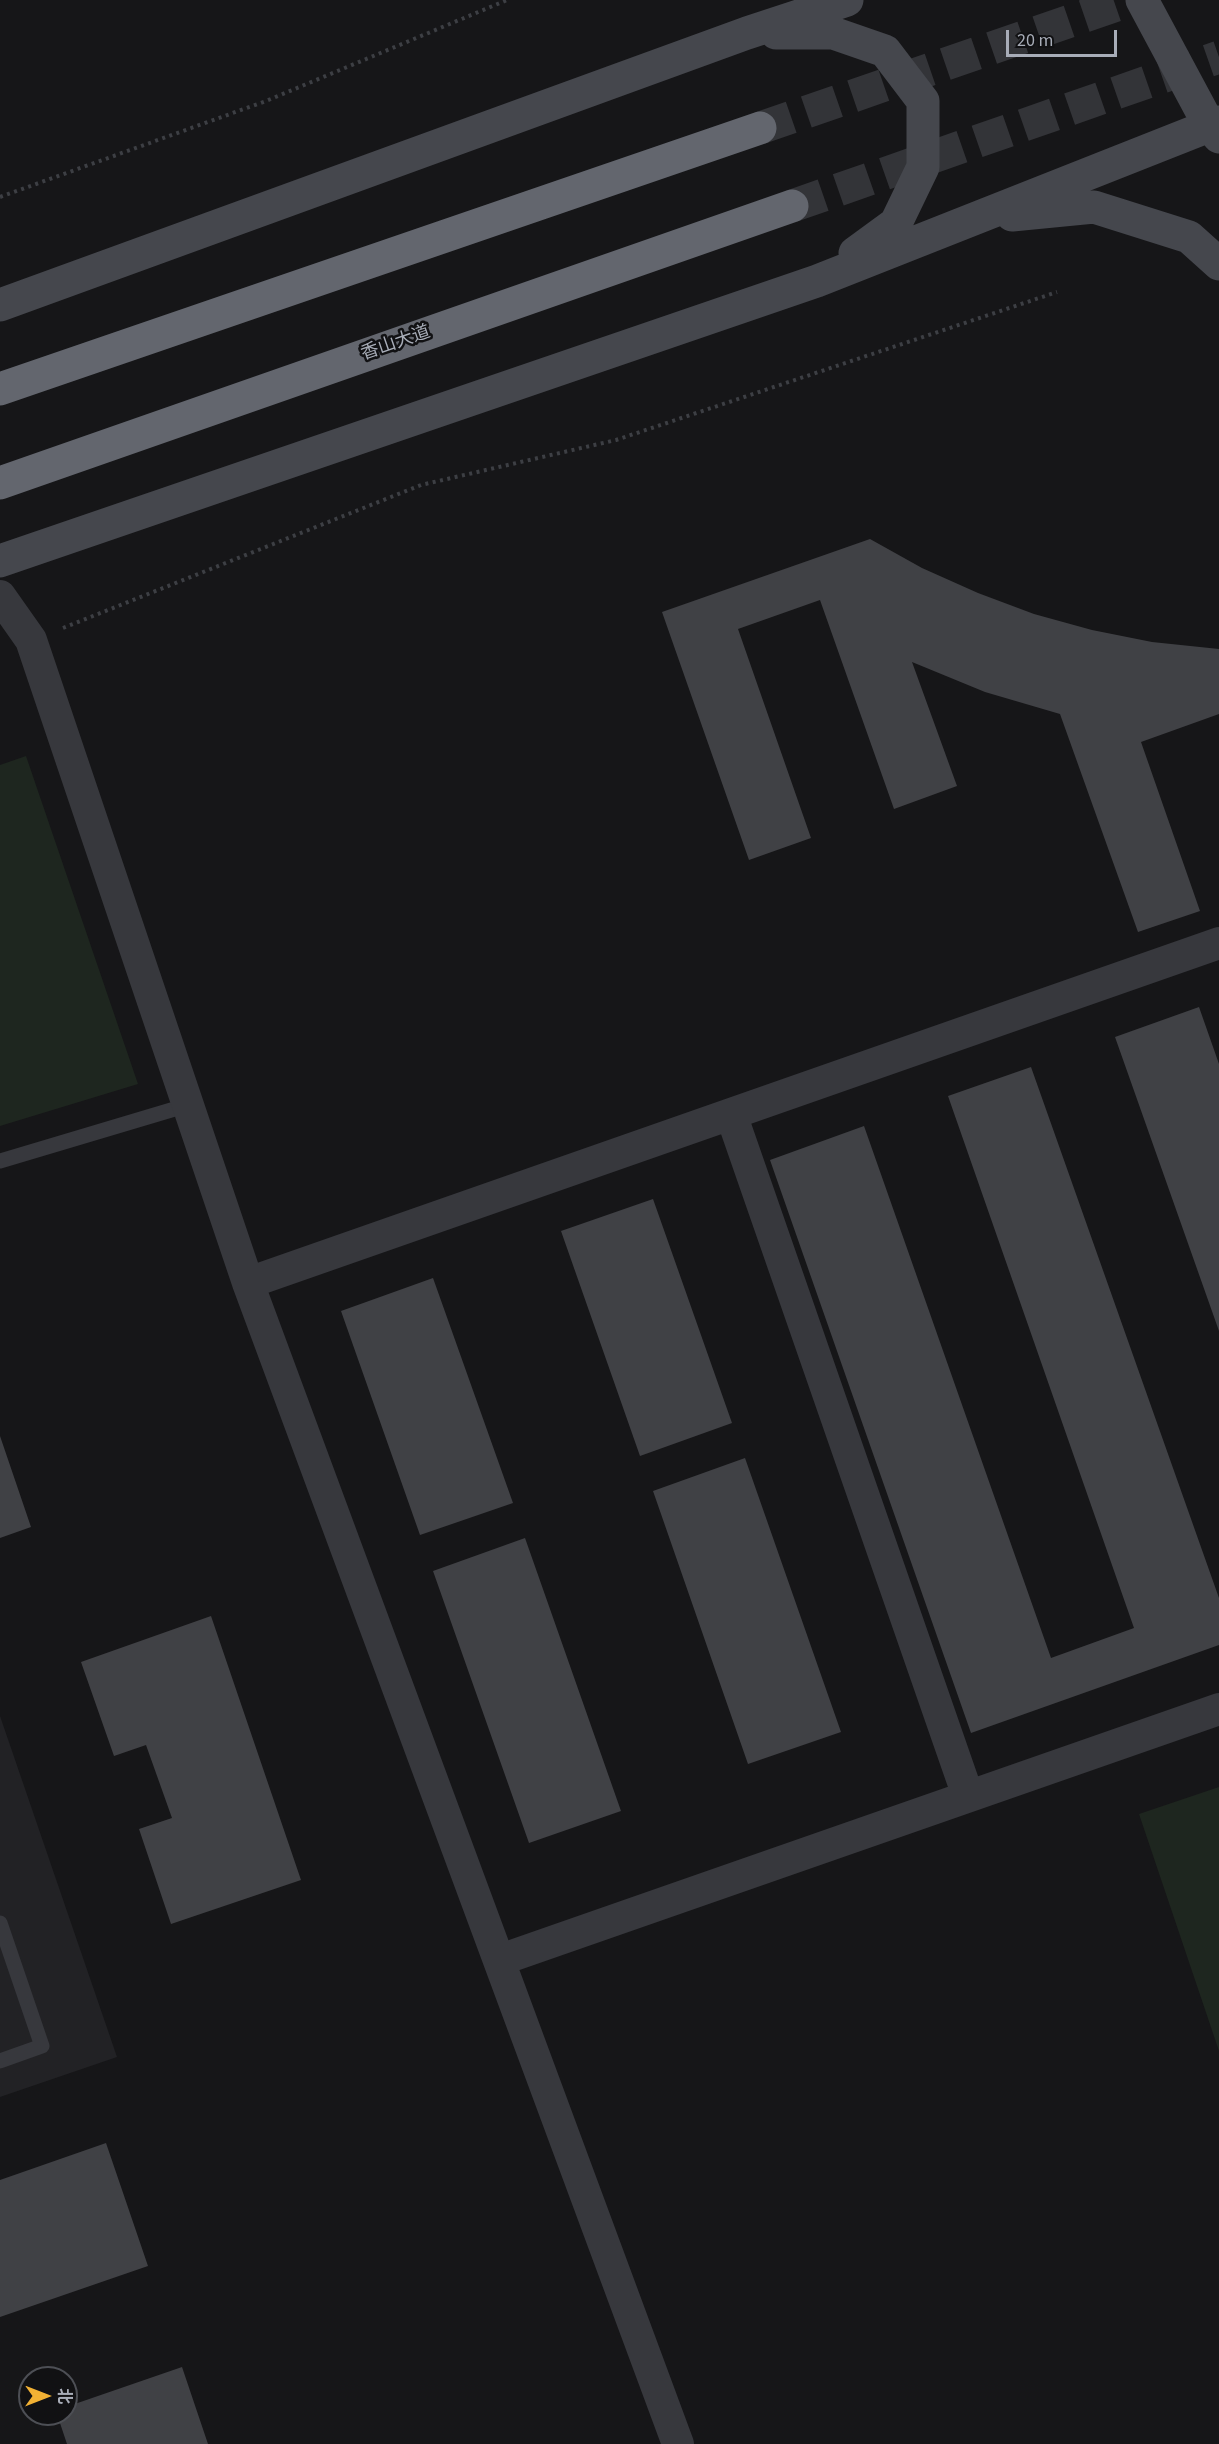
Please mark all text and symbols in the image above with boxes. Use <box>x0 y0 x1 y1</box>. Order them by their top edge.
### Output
scale bar <box>1009 18 1120 56</box>
text: 20 m <box>1017 28 1053 53</box>
street label: 香山大道 <box>358 322 434 366</box>
north arrow <box>18 2366 78 2426</box>
text: 北 <box>53 2388 75 2404</box>

